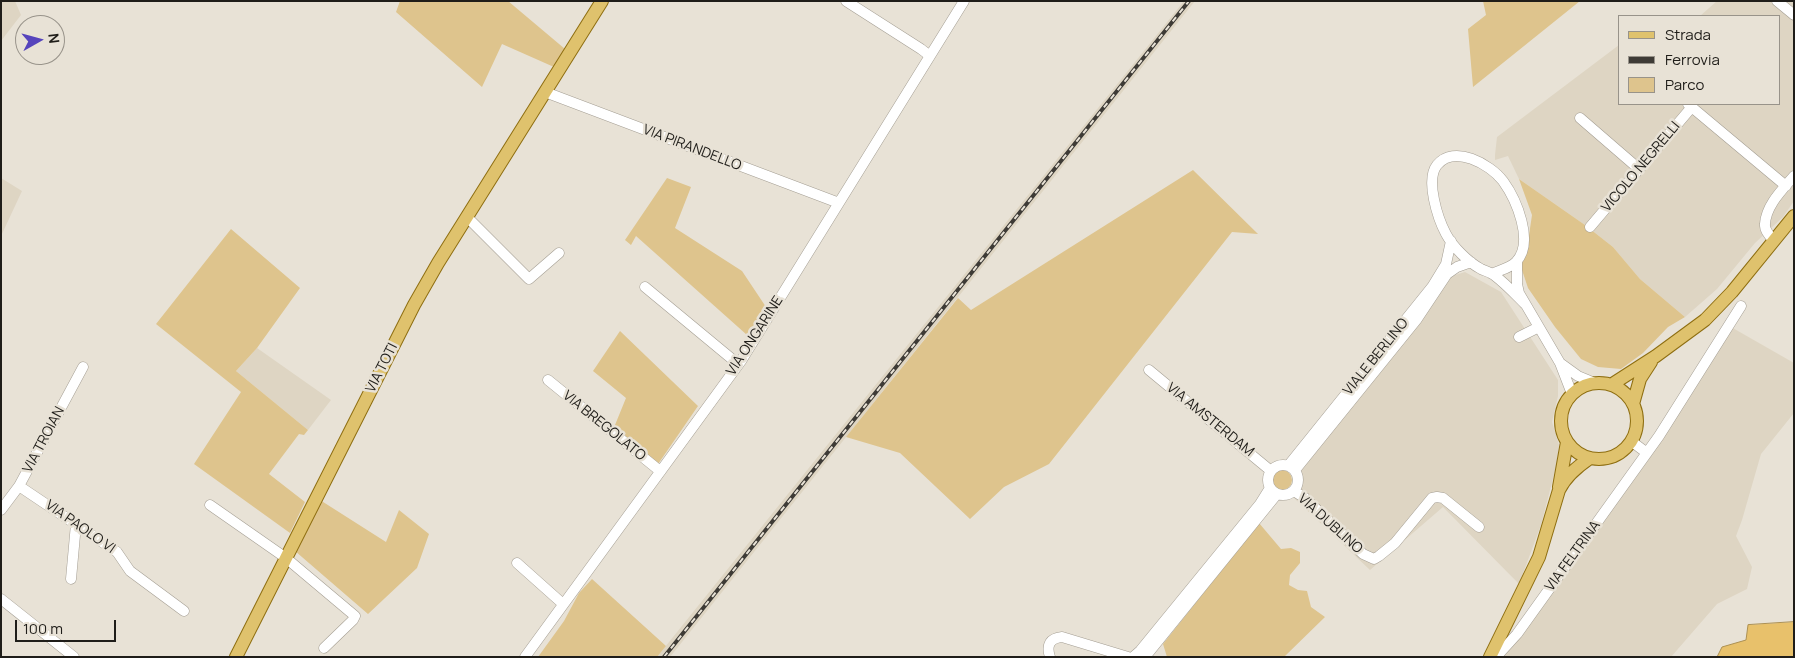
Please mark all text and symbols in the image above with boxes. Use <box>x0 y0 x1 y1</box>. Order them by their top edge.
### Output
north arrow <box>15 15 65 65</box>
legend <box>1618 15 1780 105</box>
text: Strada <box>1665 24 1711 45</box>
text: N <box>44 32 64 44</box>
text: Ferrovia <box>1665 49 1720 70</box>
text: Parco <box>1665 74 1704 95</box>
street label: VICOLO NEGRELLI <box>1598 118 1684 216</box>
street label: VIA PIRANDELLO <box>640 122 744 174</box>
street label: VIA ONGARINE <box>723 293 787 379</box>
street label: VIALE BERLINO <box>1340 315 1412 399</box>
street label: VIA TOTI <box>362 340 402 396</box>
street label: VIA AMSTERDAM <box>1163 380 1257 460</box>
street label: VIA BREGOLATO <box>559 387 649 465</box>
street label: VIA TROIAN <box>20 404 68 476</box>
street label: VIA DUBLINO <box>1294 491 1366 557</box>
street label: VIA PAOLO VI <box>42 497 118 557</box>
street label: VIA FELTRINA <box>1542 517 1604 595</box>
scale bar <box>18 610 119 642</box>
text: 100 m <box>23 618 63 639</box>

